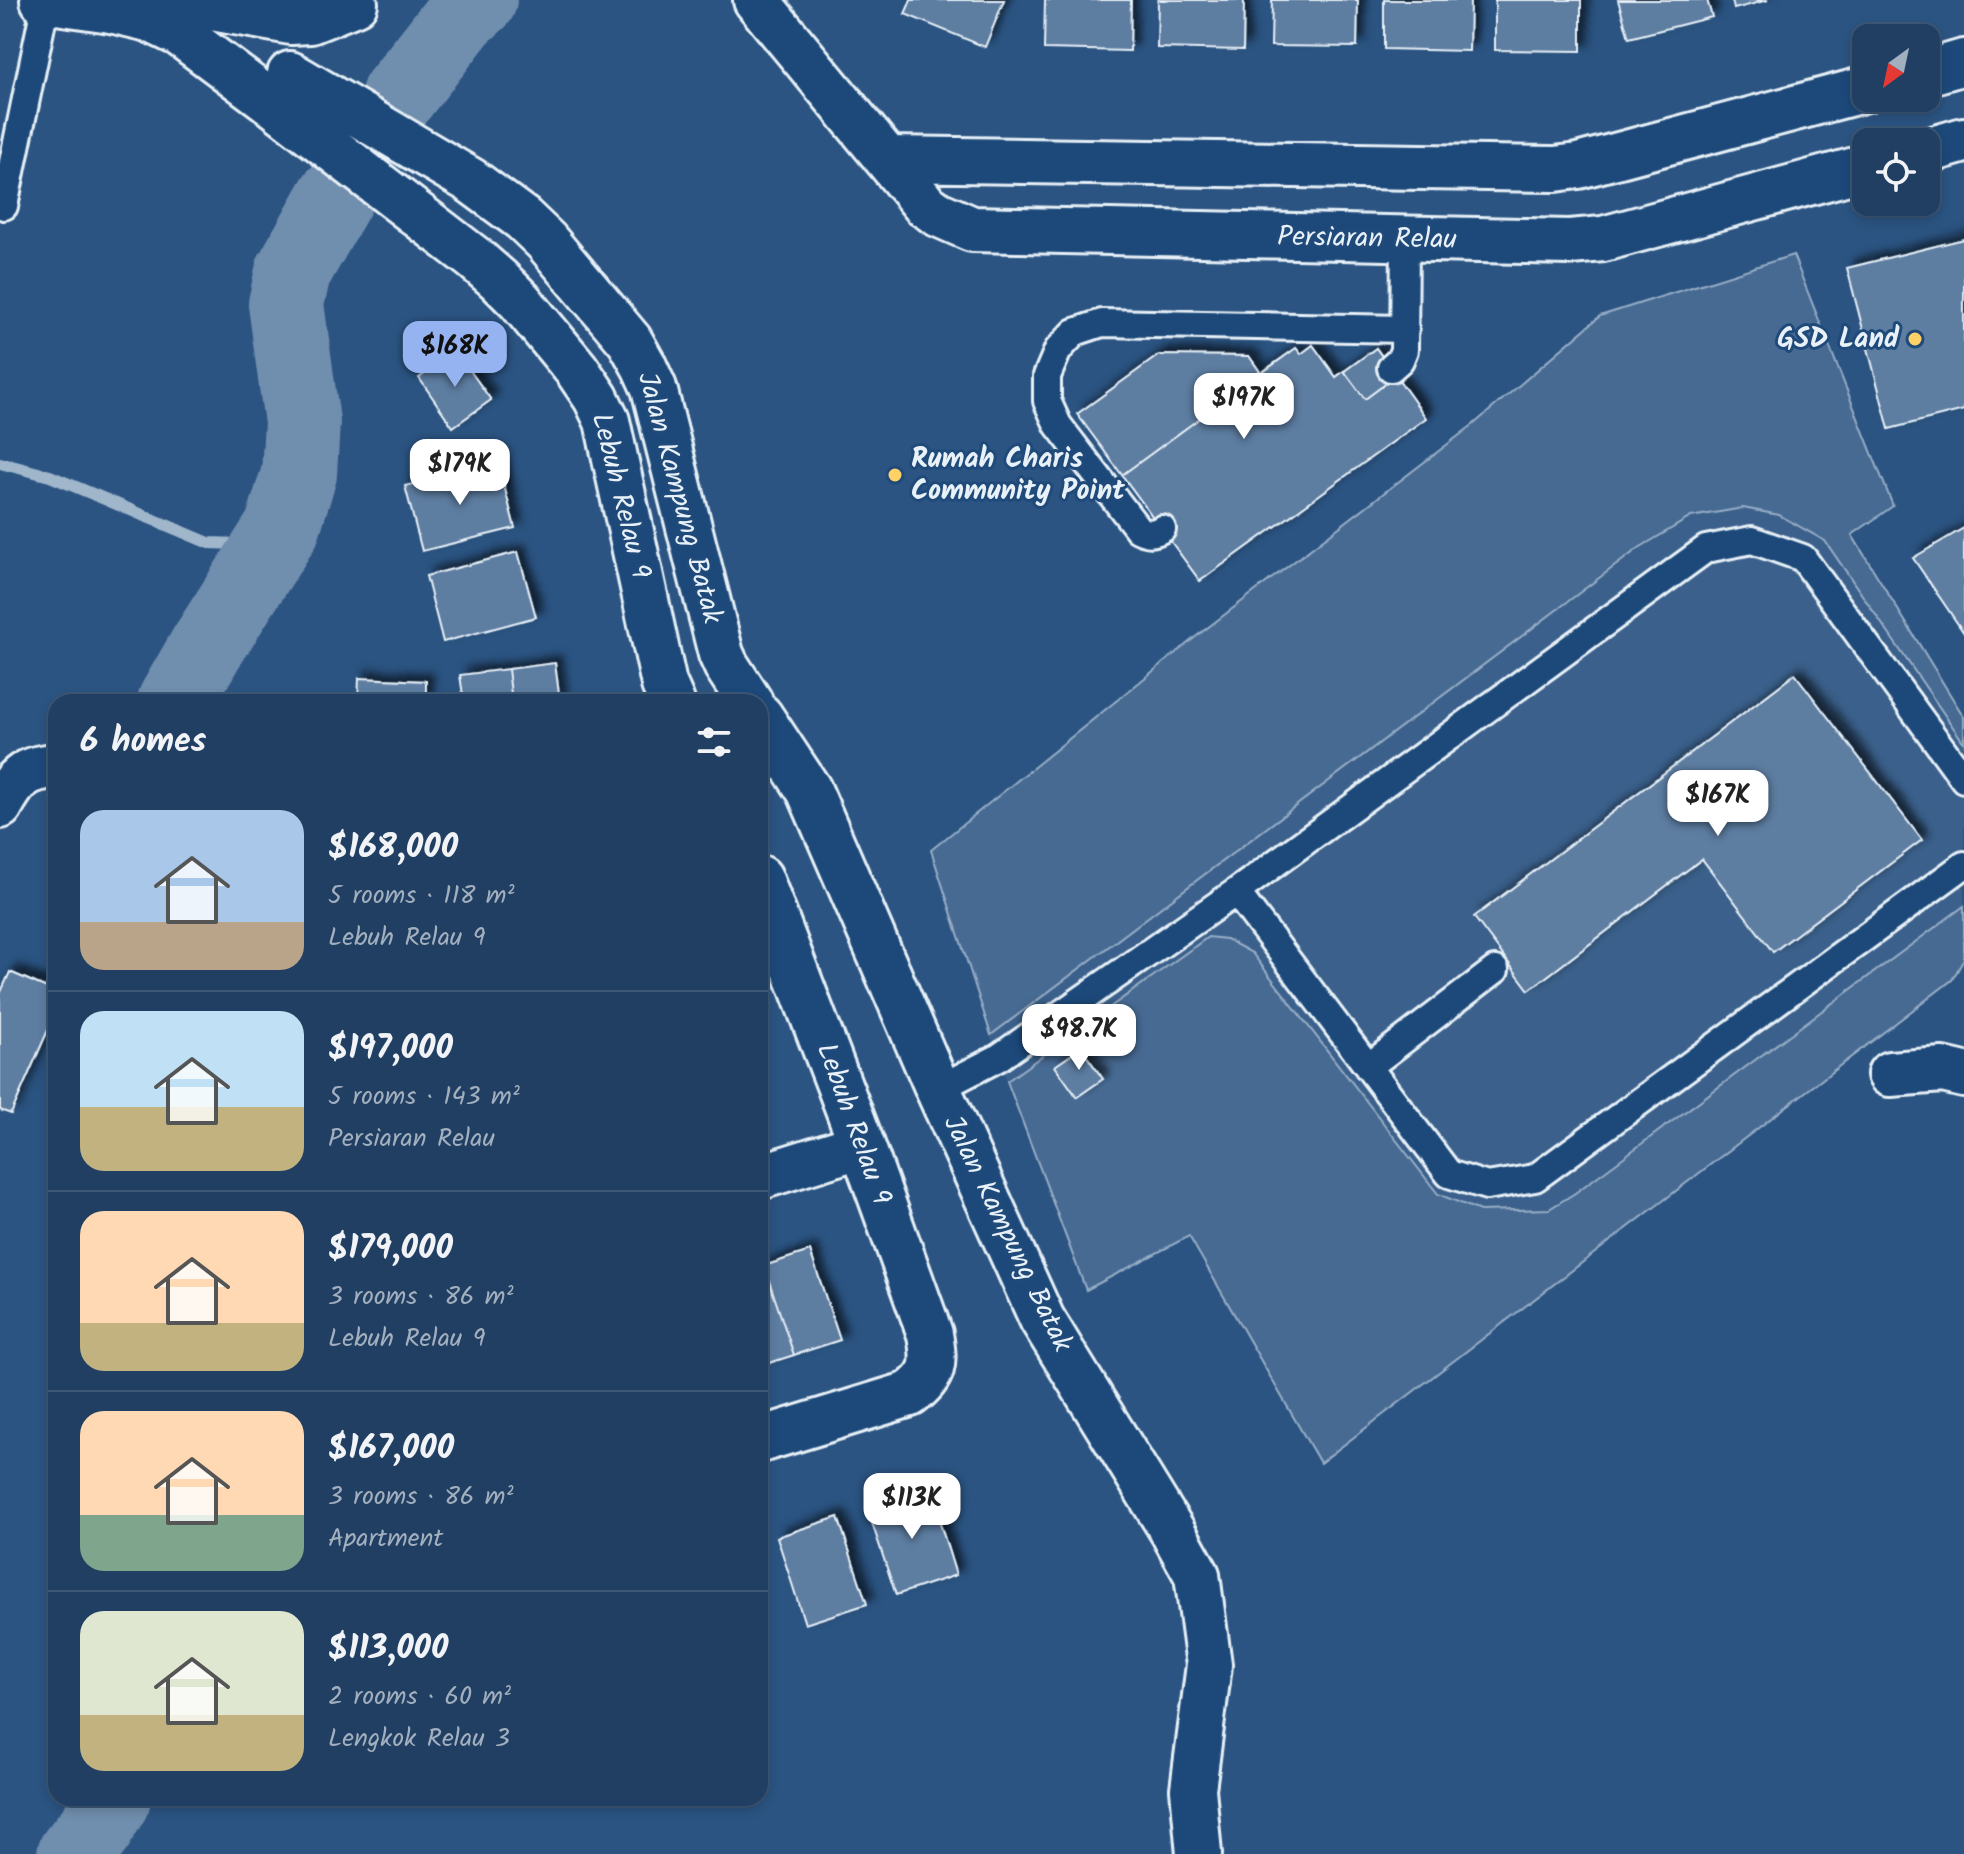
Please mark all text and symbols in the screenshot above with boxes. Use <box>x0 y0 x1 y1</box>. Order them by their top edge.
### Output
north arrow <box>1852 24 1940 112</box>
map controls <box>1852 24 1940 216</box>
button: locate <box>1852 128 1940 216</box>
street label: Persiaran Relau <box>1277 215 1457 263</box>
place label: GSD Land <box>1777 317 1900 362</box>
pin: $168K <box>399 321 511 389</box>
text: $168K <box>421 326 489 368</box>
marker: GSD Land <box>1906 330 1924 348</box>
street label: Jalan Kampung Batak <box>624 367 734 630</box>
pin: $197K <box>1188 373 1300 441</box>
text: $197K <box>1212 378 1276 420</box>
street label: Lebuh Relau 9 <box>578 408 662 584</box>
place label: Rumah Charis Community Point <box>911 437 1125 514</box>
pin: $179K <box>404 439 516 507</box>
text: $179K <box>428 444 492 486</box>
marker: Rumah Charis Community Point <box>886 466 904 484</box>
text: 6 homes <box>80 715 206 769</box>
icon: filters <box>692 720 736 764</box>
pin: $167K <box>1662 770 1774 838</box>
text: $167K <box>1685 775 1751 817</box>
text: $168,000 <box>328 821 458 875</box>
icon: home <box>144 842 240 938</box>
text: 5 rooms · 118 m² <box>328 875 514 917</box>
text: Lebuh Relau 9 <box>328 917 485 959</box>
pin: $98.7K <box>1014 1004 1144 1072</box>
text: $98.7K <box>1040 1009 1118 1051</box>
text: $197,000 <box>328 1022 453 1076</box>
street label: Lebuh Relau 9 <box>803 1037 903 1212</box>
icon: home <box>144 1043 240 1139</box>
text: 5 rooms · 143 m² <box>328 1076 520 1118</box>
street label: Jalan Kampung Batak <box>930 1108 1084 1361</box>
text: Persiaran Relau <box>328 1118 495 1160</box>
text: $179,000 <box>328 1222 453 1276</box>
icon: home <box>144 1243 240 1339</box>
text: 3 rooms · 86 m² <box>328 1276 513 1318</box>
text: Lebuh Relau 9 <box>328 1318 485 1360</box>
text: $167,000 <box>328 1422 454 1476</box>
icon: home <box>144 1443 240 1539</box>
pin: $113K <box>856 1473 968 1541</box>
text: 3 rooms · 86 m² <box>328 1476 513 1518</box>
text: $113K <box>882 1478 942 1520</box>
text: Apartment <box>328 1518 443 1560</box>
text: $113,000 <box>328 1622 449 1676</box>
icon: home <box>144 1643 240 1739</box>
text: 2 rooms · 60 m² <box>328 1676 511 1718</box>
text: Lengkok Relau 3 <box>328 1718 510 1760</box>

